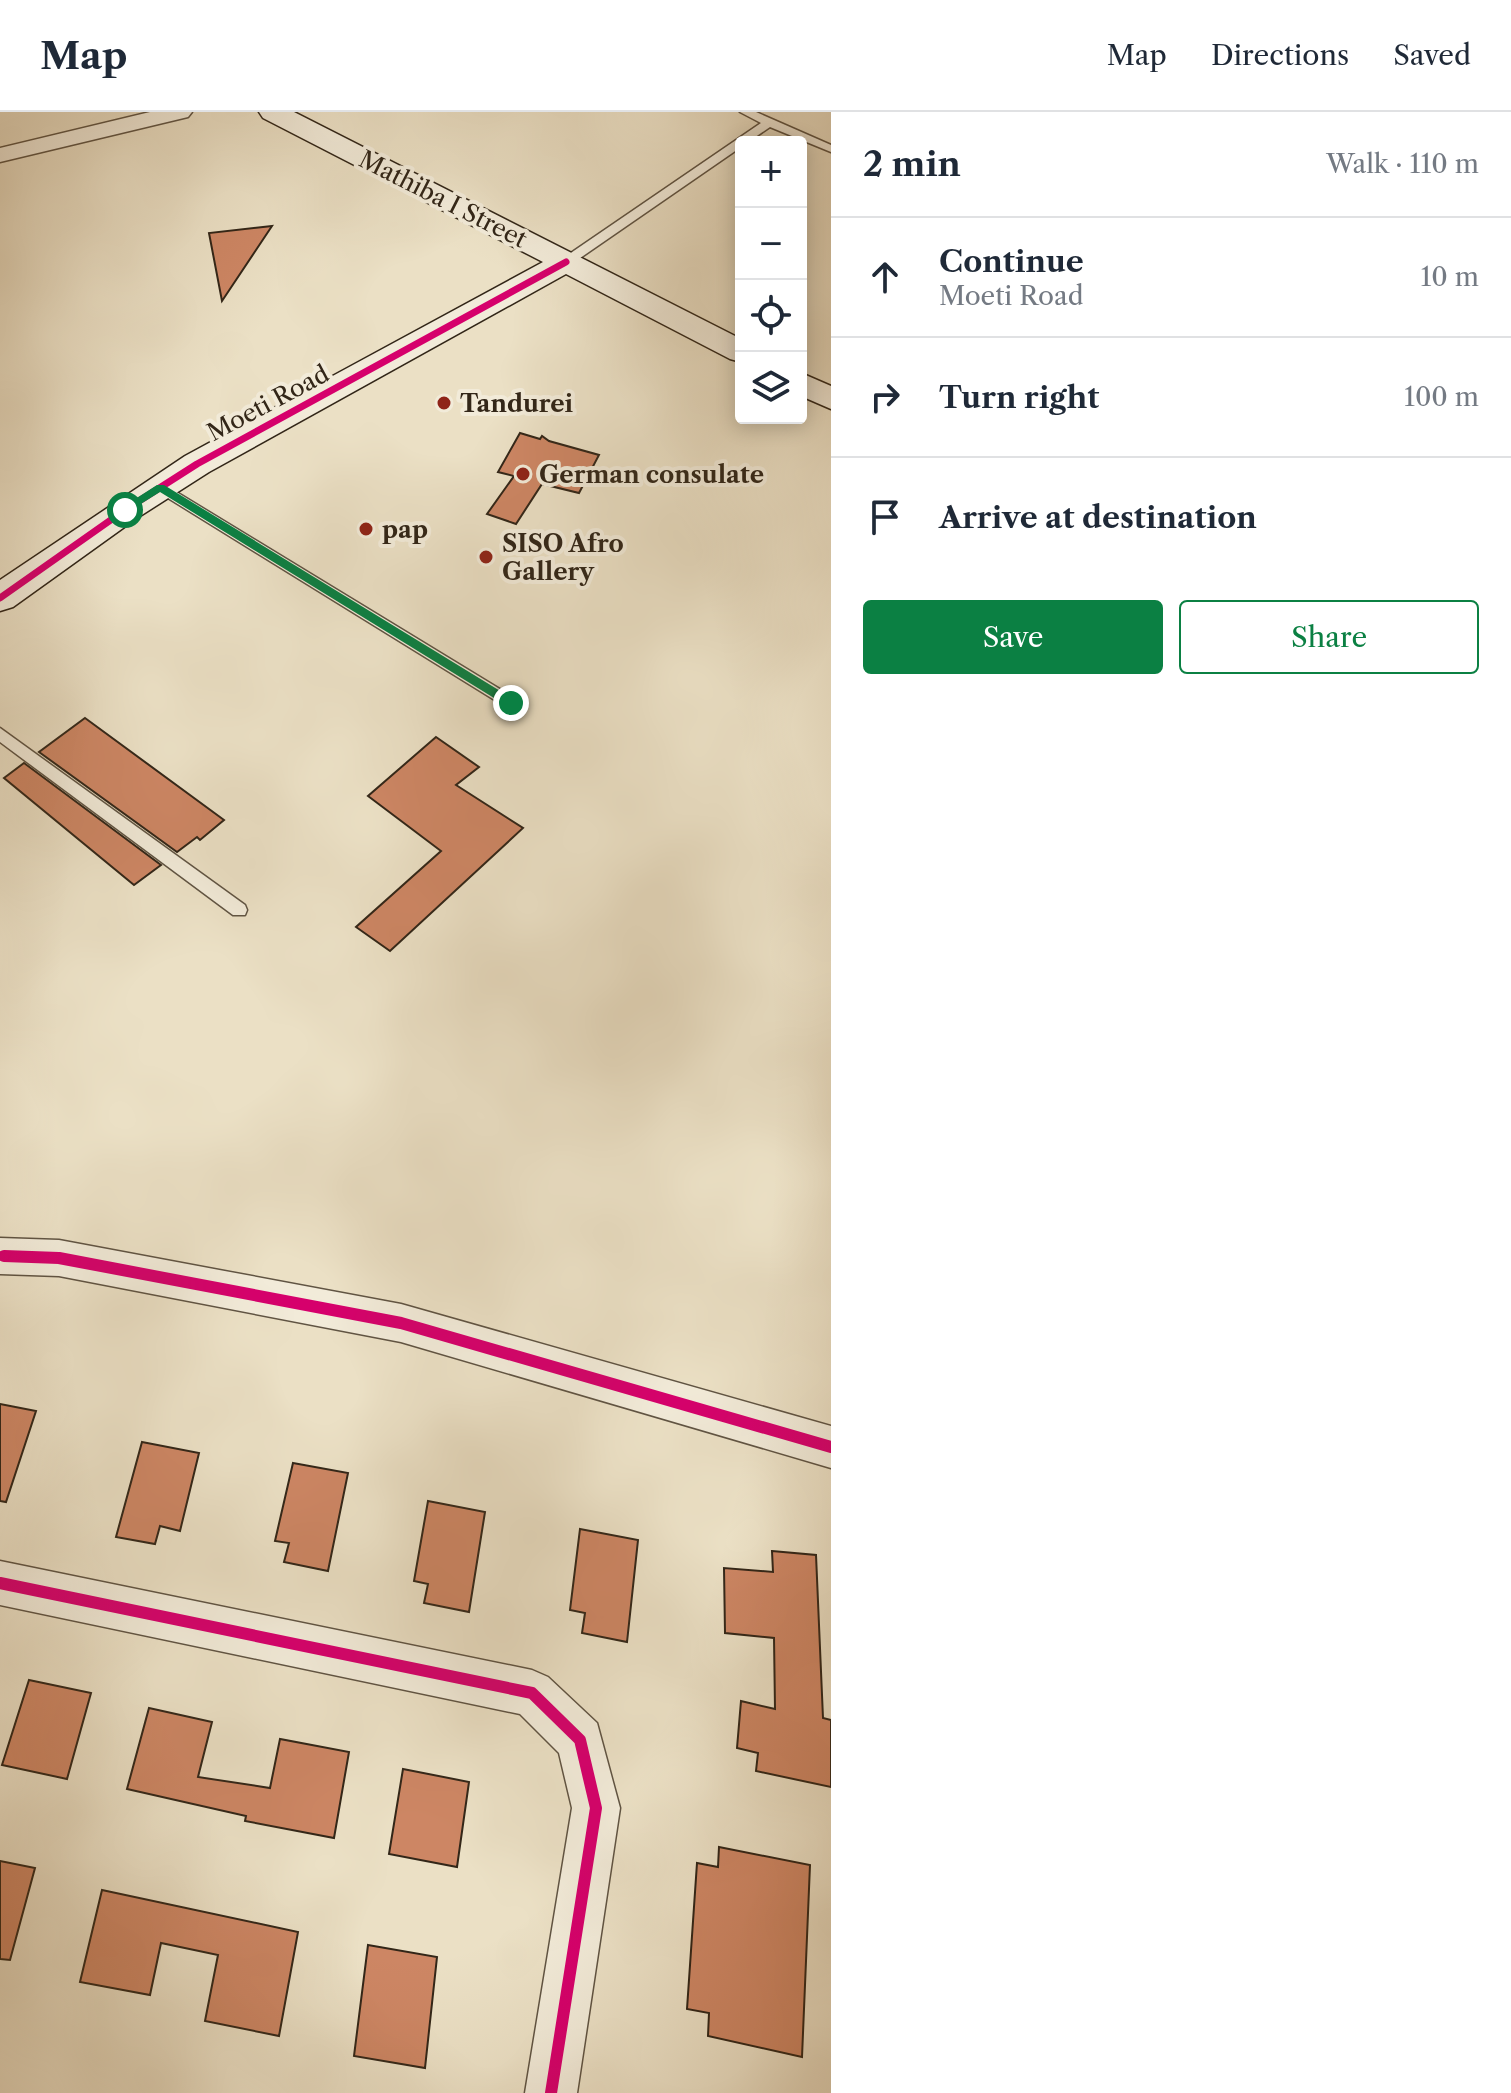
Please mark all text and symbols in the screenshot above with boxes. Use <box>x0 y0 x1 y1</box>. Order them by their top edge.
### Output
text: Map <box>40 32 128 79</box>
text: Map <box>1107 38 1167 72</box>
text: Directions <box>1211 38 1349 72</box>
text: Saved <box>1393 38 1471 72</box>
map controls <box>735 136 807 424</box>
button: + <box>735 136 807 208</box>
text: 2 min <box>863 143 961 185</box>
street label: Mathiba I Street <box>354 144 532 254</box>
text: Walk · 110 m <box>1326 148 1479 180</box>
button: − <box>735 208 807 280</box>
text: Continue <box>939 243 1084 280</box>
icon: ahead <box>863 255 907 299</box>
text: 10 m <box>1420 261 1479 293</box>
button: locate <box>735 280 807 352</box>
text: Moeti Road <box>939 280 1083 312</box>
button: layers <box>735 352 807 424</box>
street label: Moeti Road <box>202 359 334 447</box>
icon: right <box>863 375 907 419</box>
text: Turn right <box>939 379 1099 416</box>
text: 100 m <box>1404 381 1479 413</box>
place label: Tandurei <box>460 389 574 418</box>
marker: Tandurei <box>435 394 453 412</box>
place label: German consulate <box>539 460 764 489</box>
marker: German consulate <box>514 465 532 483</box>
route start <box>107 492 143 528</box>
icon: arrive <box>863 495 907 539</box>
text: Arrive at destination <box>939 499 1257 536</box>
place label: pap <box>382 515 428 544</box>
marker: pap <box>357 520 375 538</box>
place label: SISO Afro Gallery <box>502 529 624 586</box>
marker: SISO Afro Gallery <box>477 548 495 566</box>
button: Save <box>863 600 1163 674</box>
button: Share <box>1179 600 1479 674</box>
route end <box>493 685 529 721</box>

